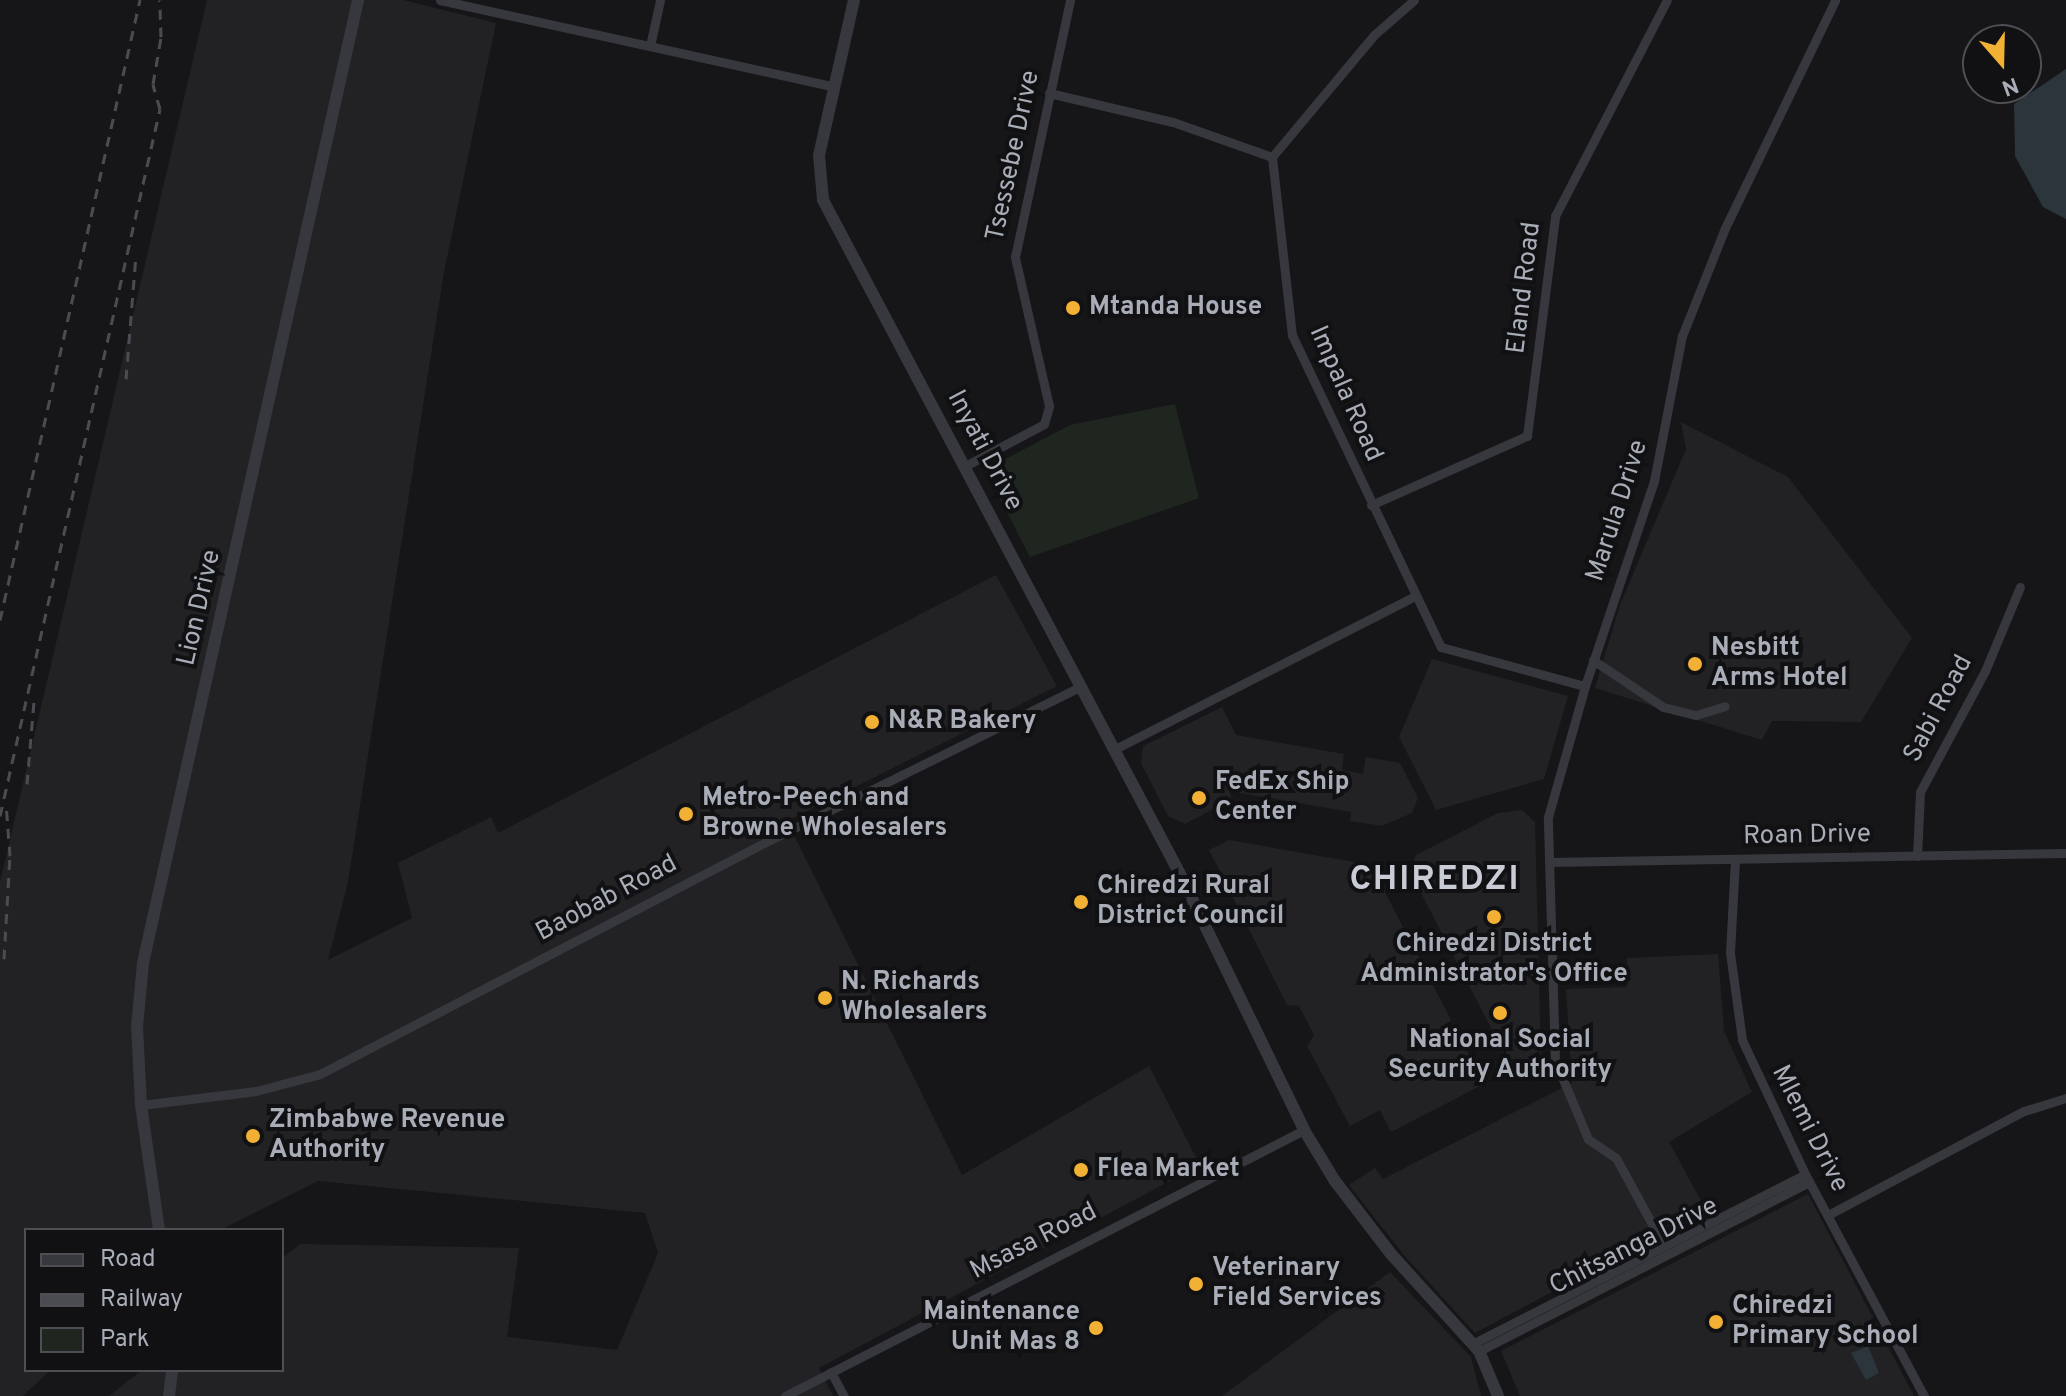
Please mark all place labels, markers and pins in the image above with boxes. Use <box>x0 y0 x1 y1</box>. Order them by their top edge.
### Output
place label: Mtanda House <box>1089 292 1262 324</box>
marker: Mtanda House <box>1064 299 1082 317</box>
place label: Nesbitt Arms Hotel <box>1711 633 1848 694</box>
marker: Nesbitt Arms Hotel <box>1686 655 1704 673</box>
place label: N&R Bakery <box>888 706 1037 738</box>
marker: N&R Bakery <box>863 713 881 731</box>
place label: FedEx Ship Center <box>1215 767 1349 828</box>
place label: Metro-Peech and Browne Wholesalers <box>702 783 947 844</box>
marker: FedEx Ship Center <box>1190 789 1208 807</box>
marker: Metro-Peech and Browne Wholesalers <box>677 805 695 823</box>
place label: Chiredzi Rural District Council <box>1097 871 1284 932</box>
marker: Chiredzi Rural District Council <box>1072 893 1090 911</box>
marker: Chiredzi District Administrator's Office <box>1485 908 1503 926</box>
place label: Chiredzi District Administrator's Office <box>1360 929 1628 990</box>
place label: N. Richards Wholesalers <box>841 967 988 1028</box>
marker: N. Richards Wholesalers <box>816 989 834 1007</box>
marker: National Social Security Authority <box>1491 1004 1509 1022</box>
place label: National Social Security Authority <box>1387 1025 1613 1086</box>
place label: Zimbabwe Revenue Authority <box>269 1105 505 1166</box>
marker: Zimbabwe Revenue Authority <box>244 1127 262 1145</box>
place label: Flea Market <box>1097 1154 1240 1186</box>
marker: Flea Market <box>1072 1161 1090 1179</box>
place label: Veterinary Field Services <box>1212 1253 1382 1314</box>
marker: Veterinary Field Services <box>1187 1275 1205 1293</box>
place label: Chiredzi Primary School <box>1732 1291 1919 1352</box>
place label: Maintenance Unit Mas 8 <box>923 1297 1080 1358</box>
marker: Chiredzi Primary School <box>1707 1313 1725 1331</box>
marker: Maintenance Unit Mas 8 <box>1087 1319 1105 1337</box>

